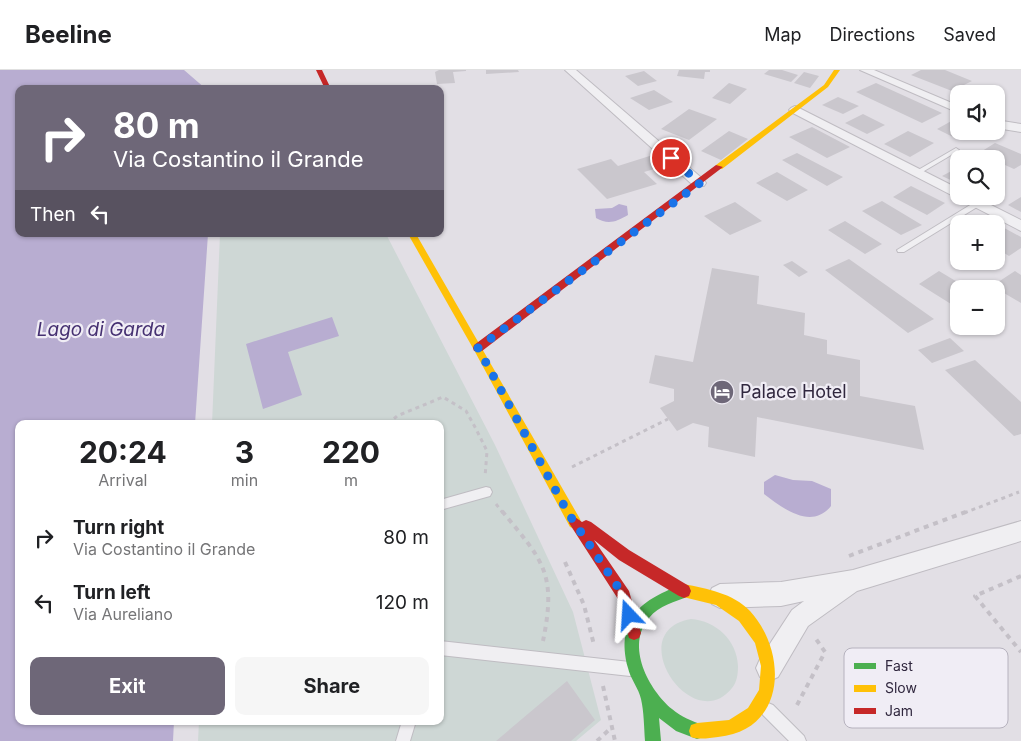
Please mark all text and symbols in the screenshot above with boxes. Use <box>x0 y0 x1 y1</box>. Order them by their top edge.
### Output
text: Beeline <box>25 20 112 49</box>
text: Map <box>764 24 802 45</box>
text: Directions <box>830 24 915 45</box>
text: Saved <box>943 24 996 45</box>
map controls <box>950 85 1005 335</box>
button: sound <box>950 85 1005 140</box>
text: 80 m <box>113 104 200 146</box>
icon: right <box>30 105 95 170</box>
pin <box>650 137 692 179</box>
icon: arrive <box>657 144 685 172</box>
text: Via Costantino il Grande <box>113 146 364 172</box>
button: search <box>950 150 1005 205</box>
icon: left <box>86 200 114 228</box>
text: Then <box>30 203 76 226</box>
button: + <box>950 215 1005 270</box>
button: − <box>950 280 1005 335</box>
water label: Lago di Garda <box>37 318 166 341</box>
hotel icon: Palace Hotel <box>709 379 735 405</box>
place label: Palace Hotel <box>740 381 847 402</box>
text: 20:24 <box>79 434 167 470</box>
text: 3 <box>235 434 254 470</box>
text: 220 <box>322 434 380 470</box>
text: Arrival <box>98 470 147 490</box>
text: min <box>231 470 258 490</box>
text: m <box>344 470 358 490</box>
text: Turn right <box>73 516 164 539</box>
icon: right <box>30 524 58 552</box>
text: 80 m <box>383 526 429 549</box>
text: Via Costantino il Grande <box>73 539 255 559</box>
text: Turn left <box>73 581 151 604</box>
position arrow <box>602 588 654 640</box>
icon: left <box>30 589 58 617</box>
text: 120 m <box>376 591 429 614</box>
text: Via Aureliano <box>73 604 173 624</box>
legend <box>844 648 1008 728</box>
button: Exit <box>30 657 225 715</box>
button: Share <box>235 657 429 715</box>
text: Fast <box>885 657 913 674</box>
text: Slow <box>885 679 917 696</box>
text: Jam <box>885 702 913 719</box>

